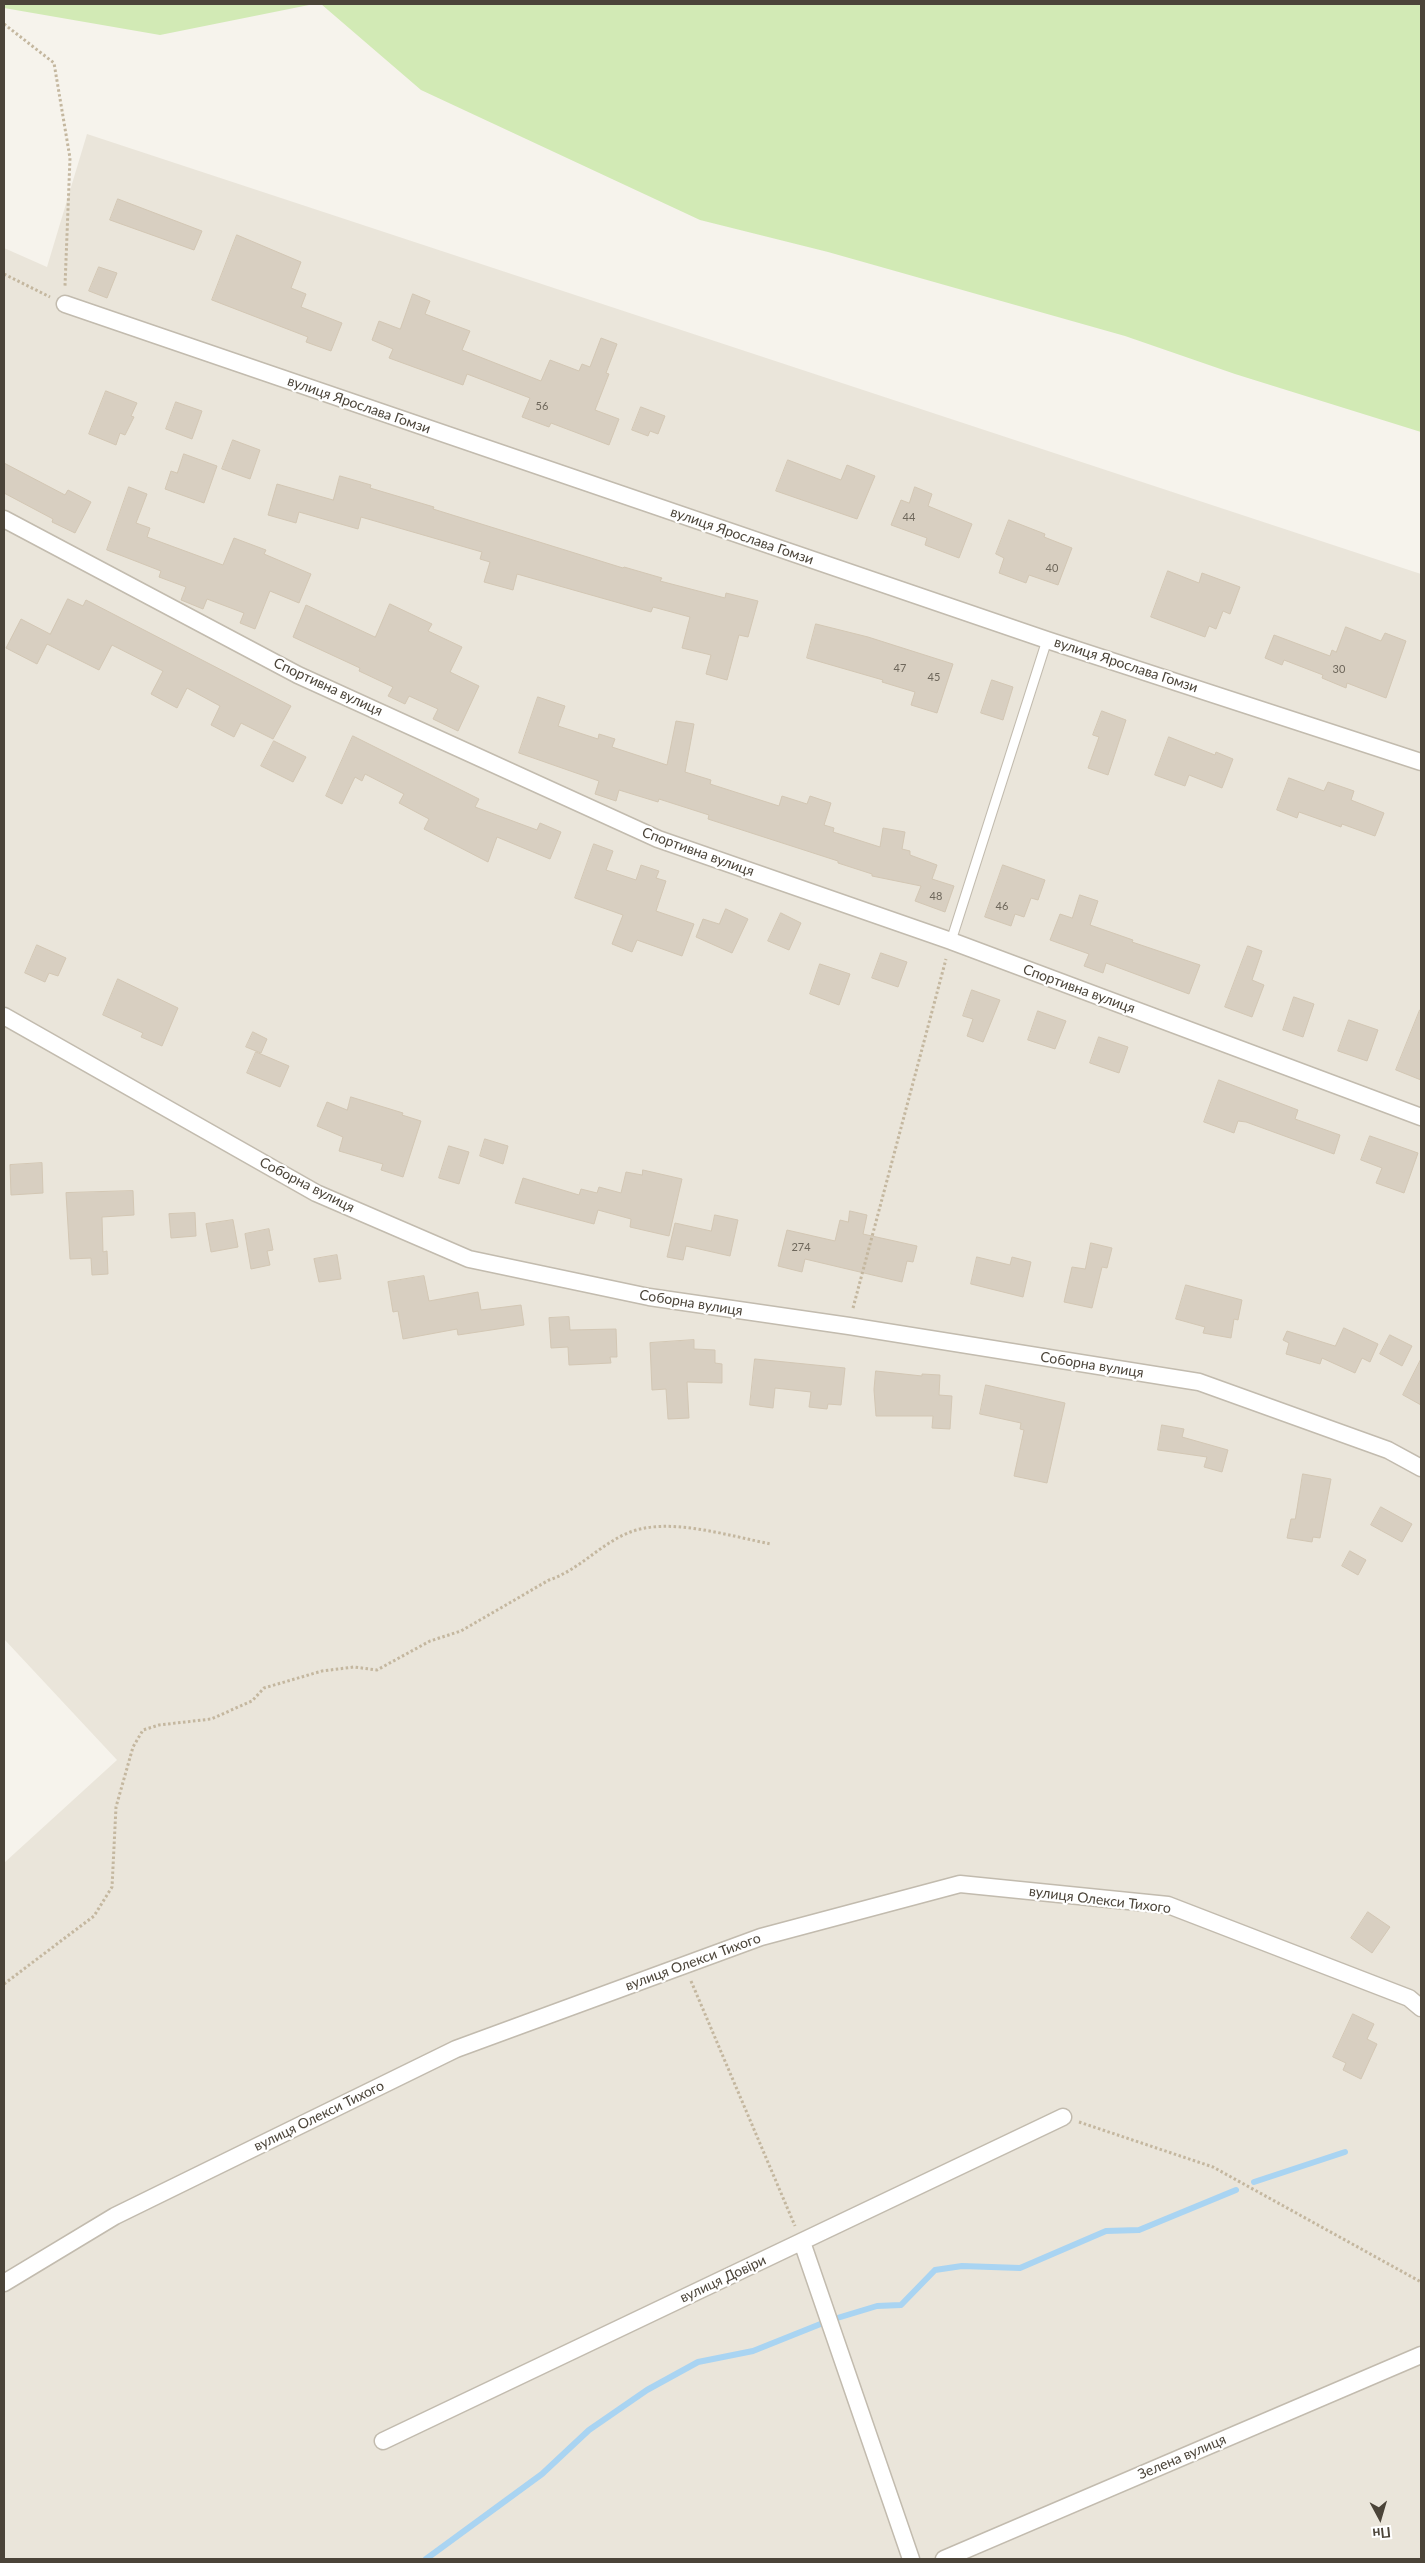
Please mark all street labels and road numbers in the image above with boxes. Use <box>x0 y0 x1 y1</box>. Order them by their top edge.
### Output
street label: вулиця Ярослава Гомзи <box>285 373 433 437</box>
street label: вулиця Ярослава Гомзи <box>668 504 816 568</box>
street label: вулиця Ярослава Гомзи <box>1052 634 1200 696</box>
street label: Спортивна вулиця <box>271 654 385 720</box>
street label: Спортивна вулиця <box>640 824 756 880</box>
street label: Спортивна вулиця <box>1021 961 1137 1017</box>
street label: Соборна вулиця <box>257 1154 357 1216</box>
street label: Соборна вулиця <box>638 1287 744 1319</box>
street label: Соборна вулиця <box>1039 1349 1145 1381</box>
street label: вулиця Олекси Тихого <box>1028 1883 1172 1917</box>
street label: вулиця Олекси Тихого <box>623 1930 763 1994</box>
street label: вулиця Олекси Тихого <box>251 2077 387 2155</box>
street label: вулиця Довіри <box>677 2252 769 2306</box>
street label: Зелена вулиця <box>1135 2431 1229 2483</box>

